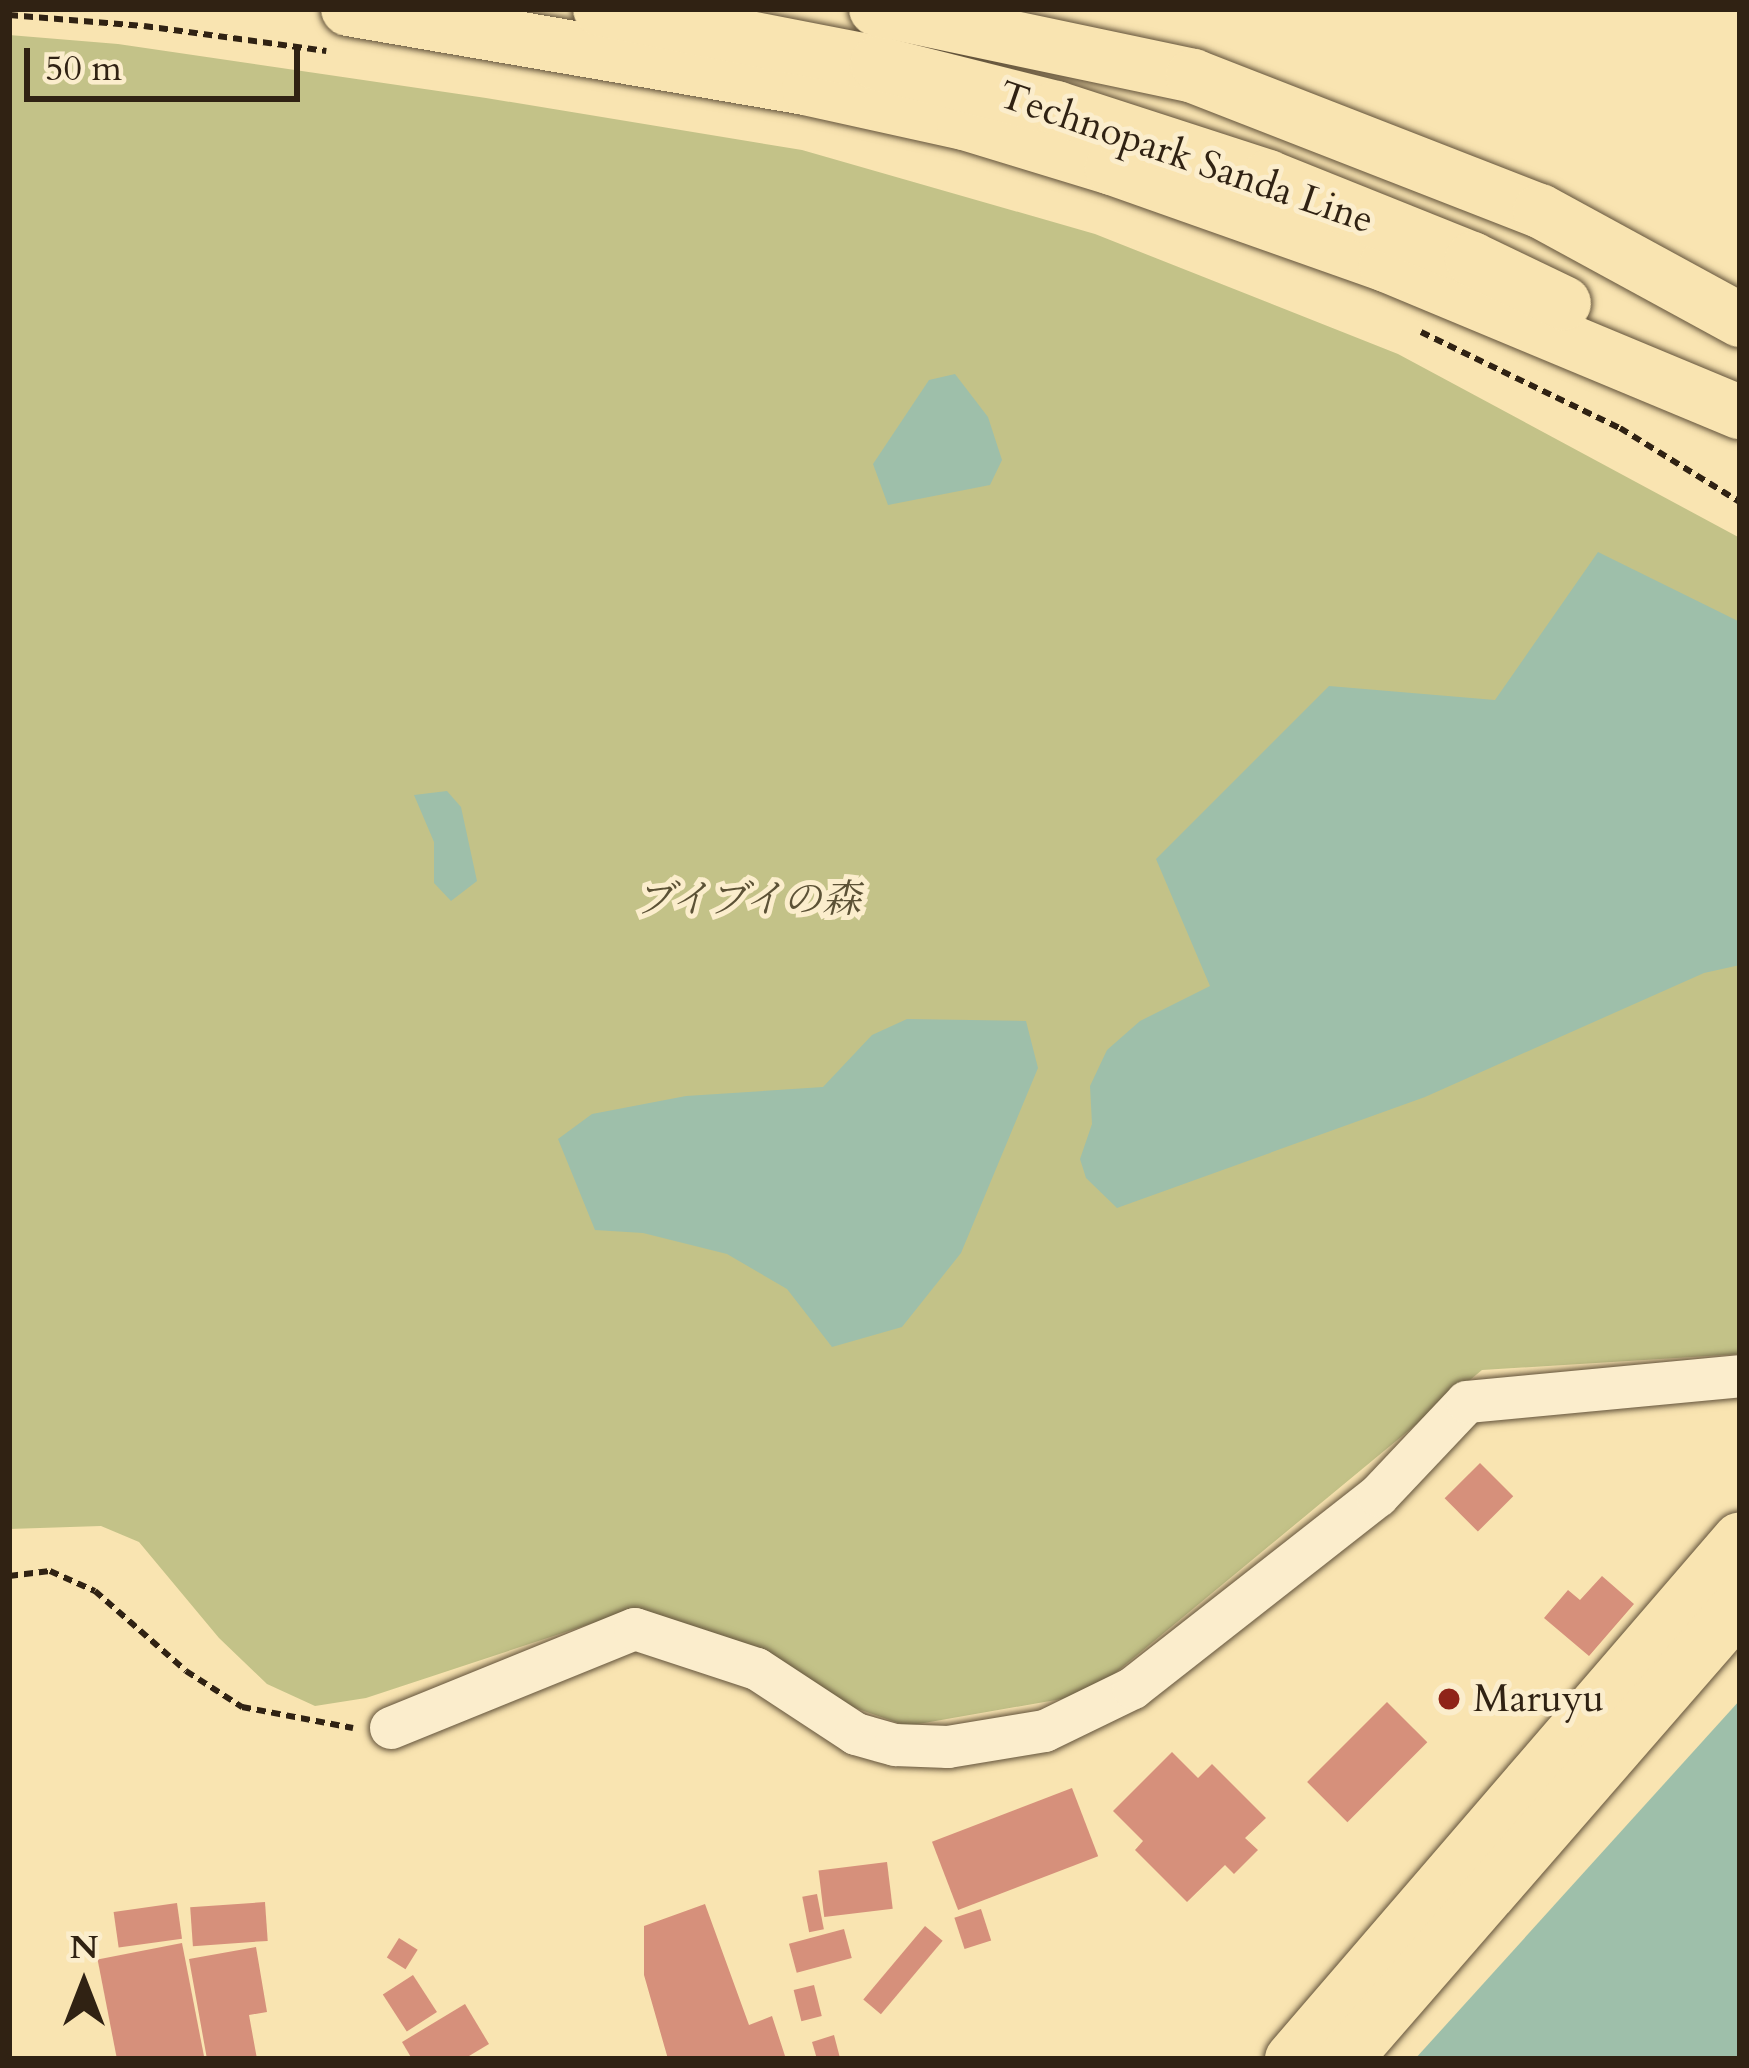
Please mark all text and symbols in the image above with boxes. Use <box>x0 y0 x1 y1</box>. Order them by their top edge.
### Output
scale bar <box>30 24 306 98</box>
text: 50 m <box>45 44 122 93</box>
street label: Technopark Sanda Line <box>993 72 1379 244</box>
park label: ブイブイの森 <box>631 877 865 923</box>
place label: Maruyu <box>1473 1676 1604 1722</box>
marker: Maruyu <box>1436 1686 1462 1712</box>
north arrow <box>24 1924 144 2044</box>
text: N <box>70 1925 98 1970</box>

